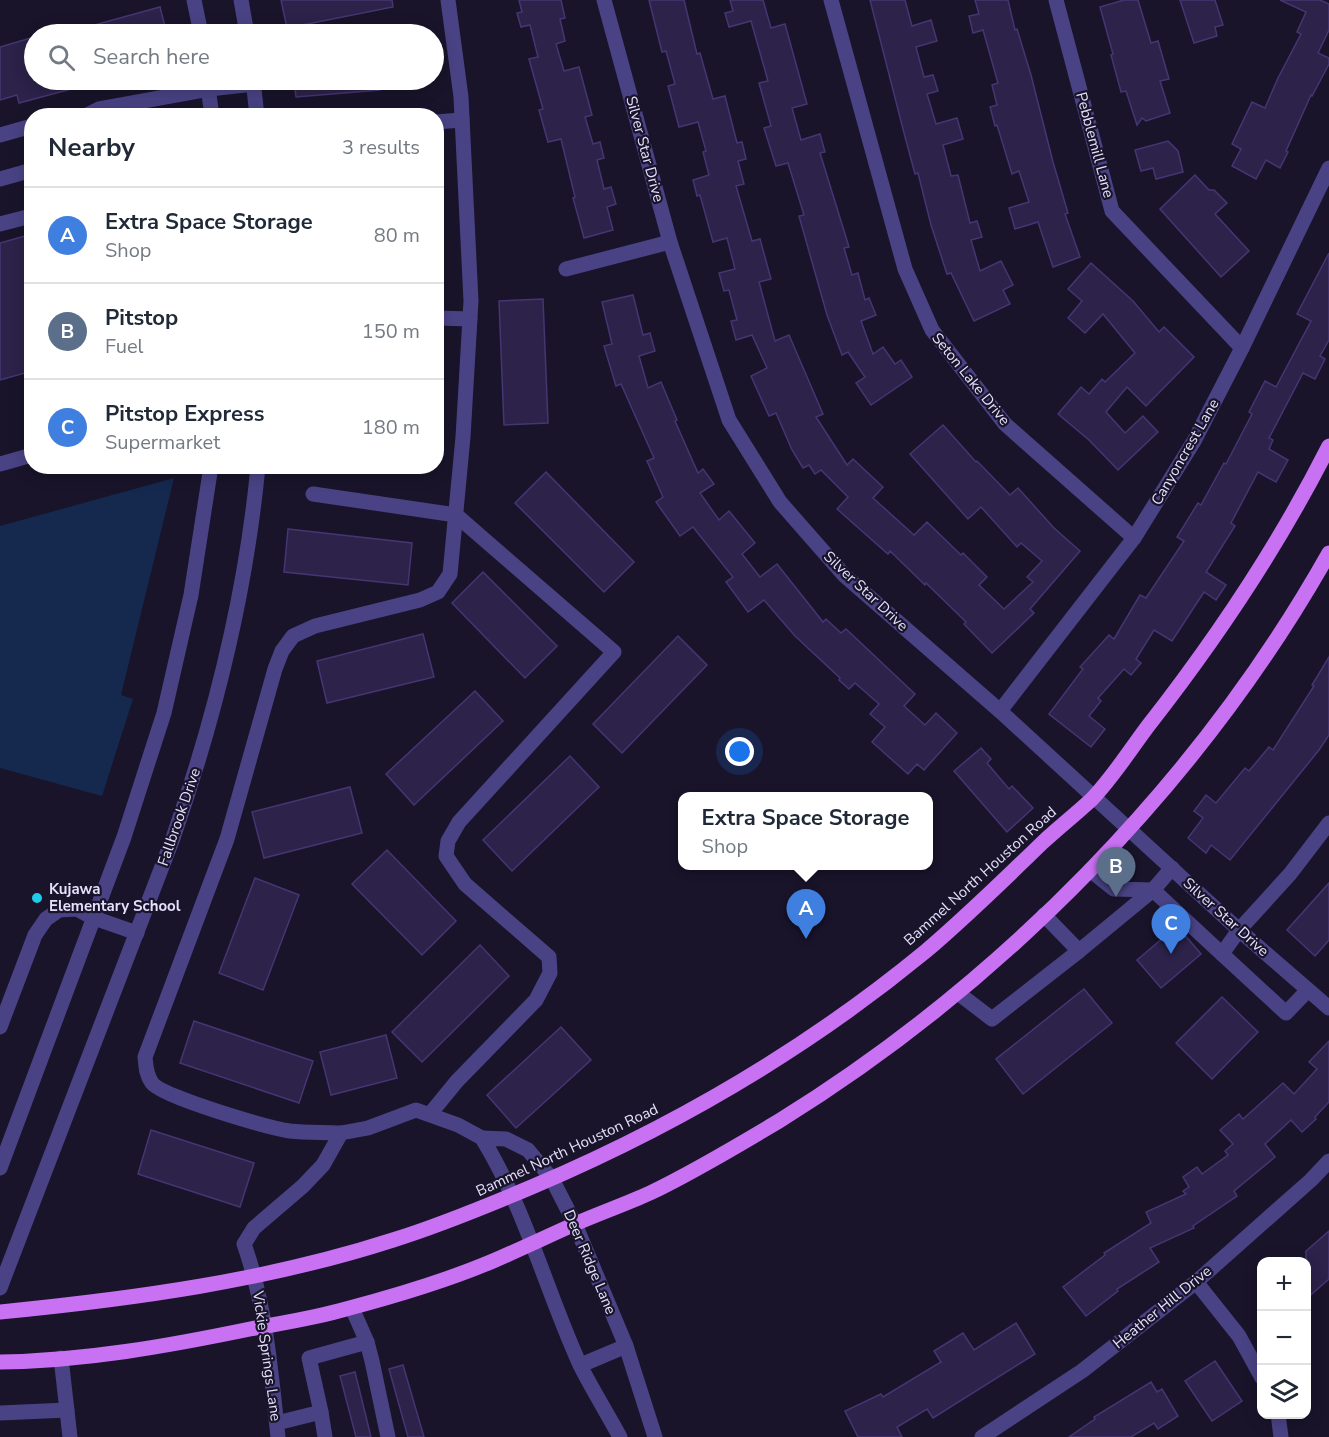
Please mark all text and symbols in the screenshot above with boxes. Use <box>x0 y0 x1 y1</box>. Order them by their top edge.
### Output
search box <box>24 24 444 90</box>
icon: search <box>45 41 78 74</box>
text: Search here <box>93 42 210 72</box>
street label: Pebblemill Lane <box>1071 90 1119 200</box>
street label: Silver Star Drive <box>621 94 669 204</box>
text: Nearby <box>48 130 135 165</box>
text: 3 results <box>342 134 420 161</box>
text: Extra Space Storage <box>105 207 313 237</box>
text: A <box>60 222 75 249</box>
text: 80 m <box>374 222 420 249</box>
text: Shop <box>105 237 151 264</box>
text: Pitstop <box>105 303 178 333</box>
text: B <box>61 318 74 345</box>
text: 150 m <box>362 318 420 345</box>
street label: Seton Lake Drive <box>927 328 1015 430</box>
text: Fuel <box>105 333 144 360</box>
street label: Canyoncrest Lane <box>1146 395 1224 509</box>
text: Pitstop Express <box>105 399 264 429</box>
text: C <box>61 414 74 441</box>
text: 180 m <box>362 414 420 441</box>
text: Supermarket <box>105 429 220 456</box>
street label: Silver Star Drive <box>819 547 913 635</box>
your location <box>725 737 754 766</box>
street label: Fallbrook Drive <box>153 765 205 869</box>
popup <box>678 792 933 870</box>
street label: Bammel North Houston Road <box>899 802 1061 950</box>
text: Extra Space Storage <box>702 803 909 833</box>
text: Shop <box>702 833 748 860</box>
pin: B <box>1096 848 1136 897</box>
street label: Silver Star Drive <box>1179 873 1273 961</box>
place label: Kujawa Elementary School <box>49 879 181 916</box>
pin: A <box>786 890 826 939</box>
marker: Kujawa Elementary School <box>30 891 44 905</box>
pin: C <box>1152 904 1190 954</box>
street label: Bammel North Houston Road <box>473 1099 661 1201</box>
street label: Deer Ridge Lane <box>559 1207 621 1317</box>
map controls <box>1257 1257 1311 1419</box>
button: + <box>1257 1257 1311 1311</box>
street label: Heather Hill Drive <box>1108 1261 1216 1353</box>
street label: Vickie Springs Lane <box>248 1289 286 1422</box>
button: − <box>1257 1311 1311 1365</box>
button: layers <box>1257 1365 1311 1419</box>

